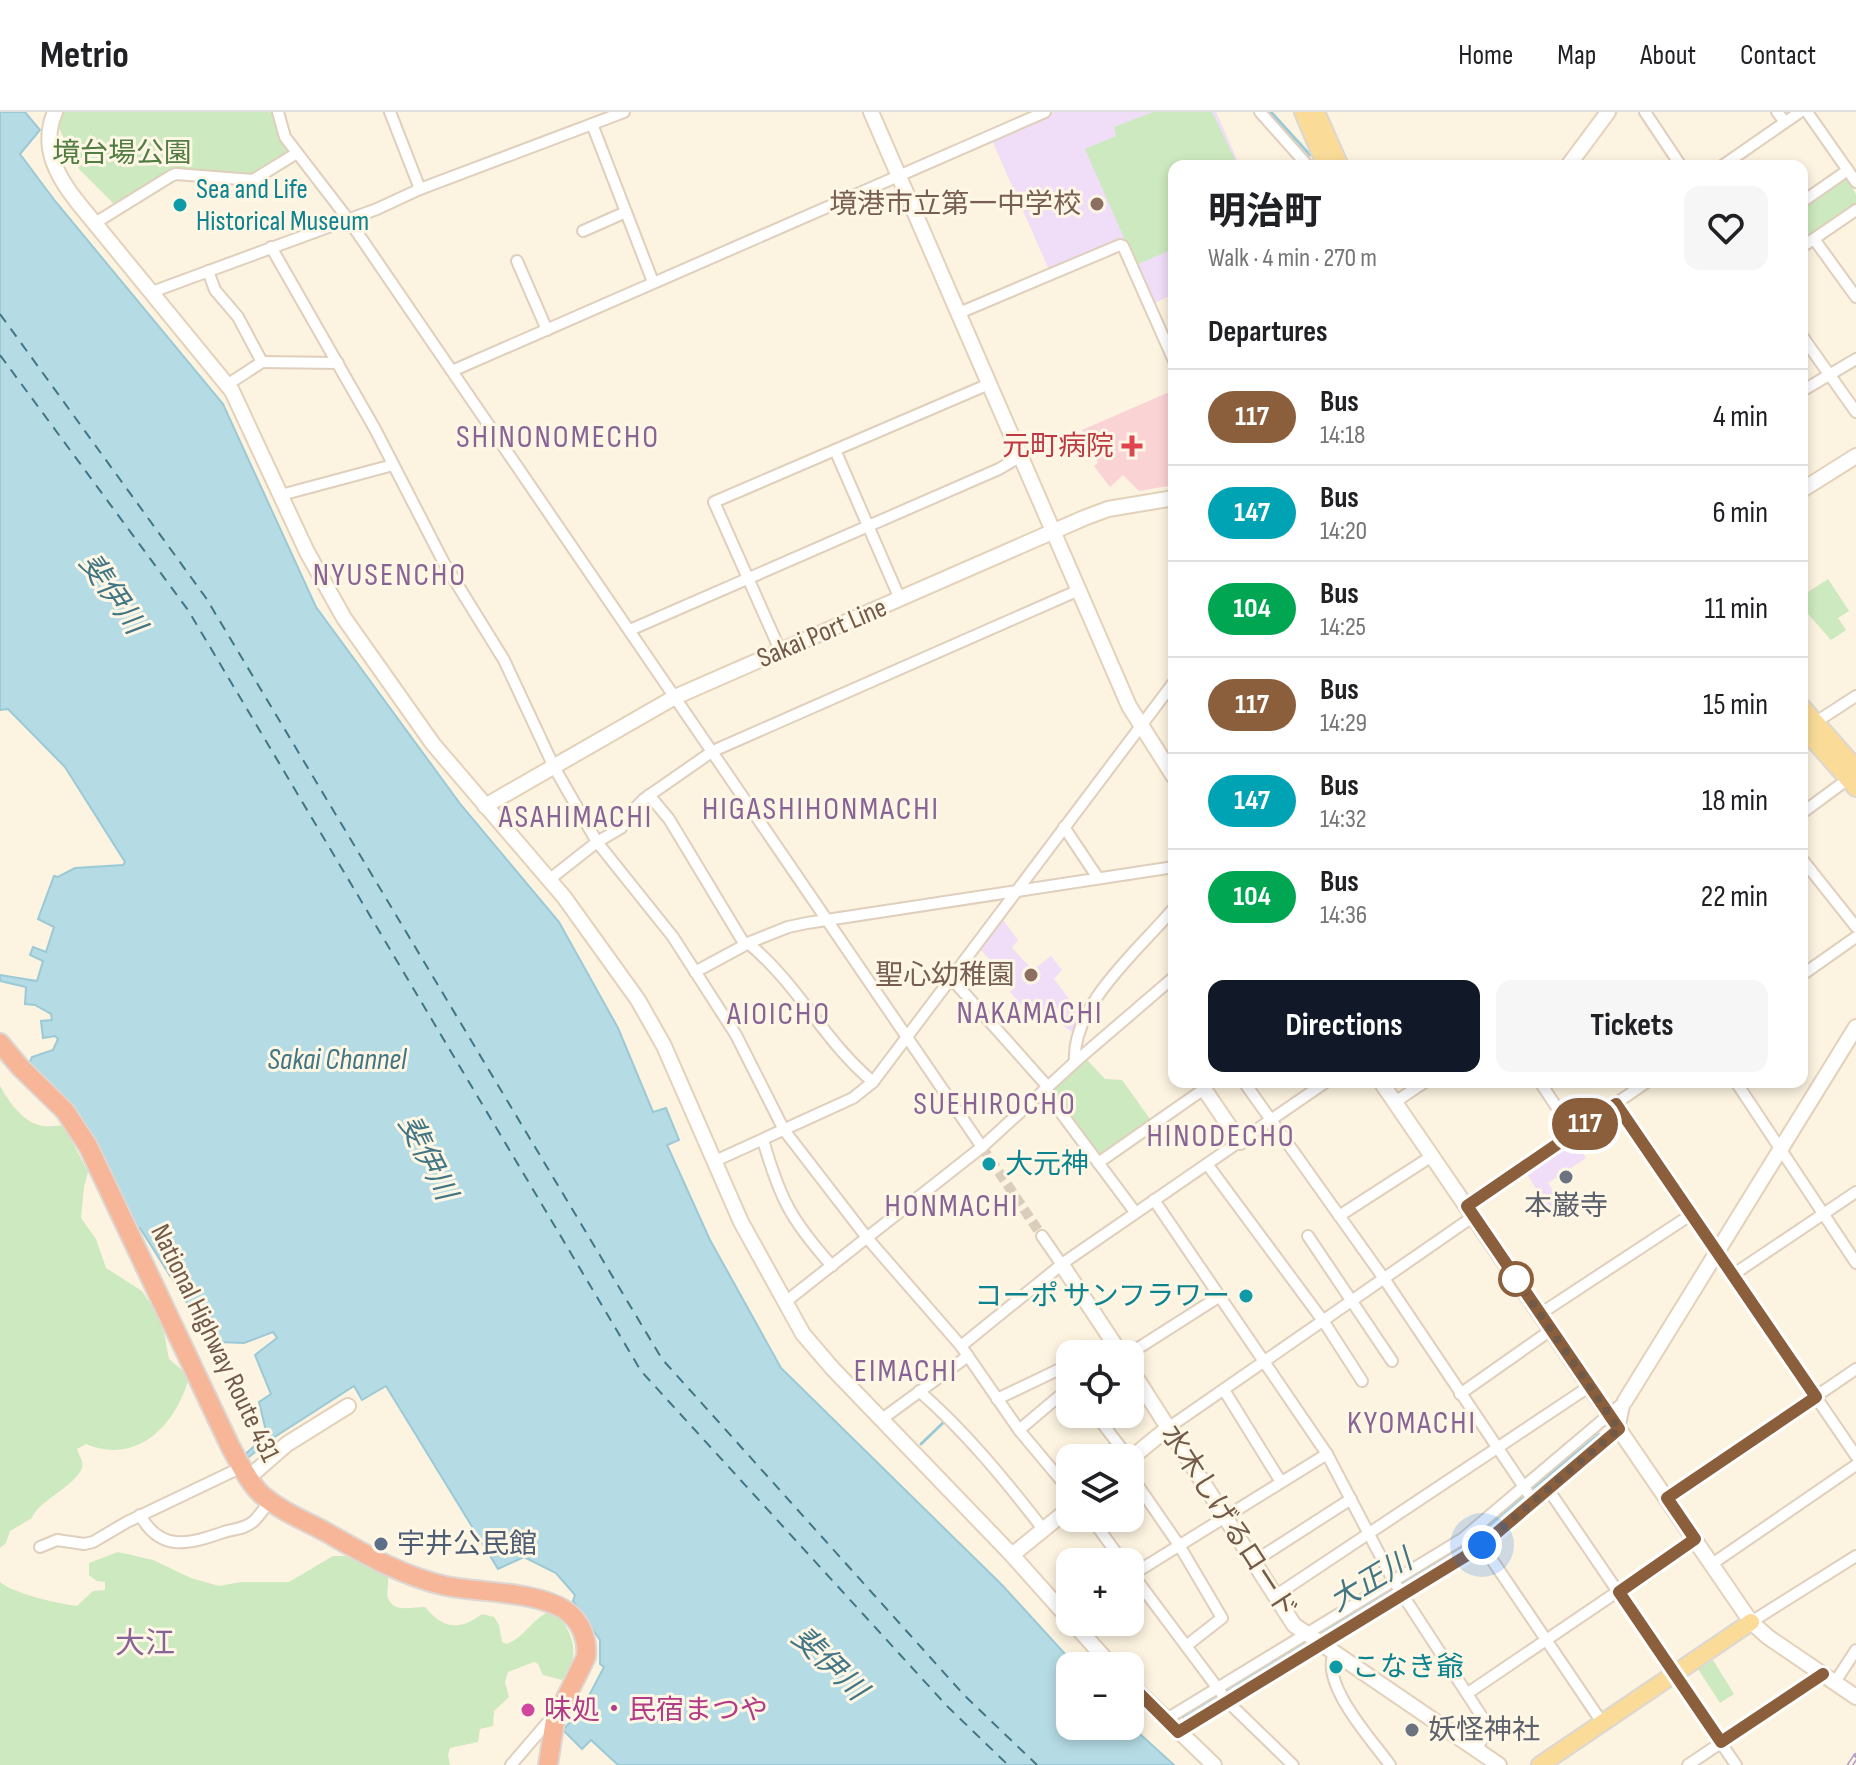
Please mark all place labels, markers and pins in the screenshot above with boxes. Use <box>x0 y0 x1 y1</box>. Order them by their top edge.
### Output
place label: Sea and Life Historical Museum <box>196 173 369 238</box>
place label: 境港市立第一中学校 <box>829 188 1081 221</box>
marker: 境港市立第一中学校 <box>1088 195 1106 213</box>
marker: Sea and Life Historical Museum <box>171 196 189 214</box>
place label: 元町病院 <box>1002 430 1114 463</box>
marker: 元町病院 <box>1121 435 1143 457</box>
place label: 聖心幼稚園 <box>875 959 1015 992</box>
marker: 聖心幼稚園 <box>1022 966 1040 984</box>
place label: 大元神 <box>1005 1148 1089 1181</box>
marker: 大元神 <box>980 1155 998 1173</box>
marker: 本巌寺 <box>1557 1168 1575 1186</box>
place label: 本巌寺 <box>1524 1190 1608 1223</box>
unlabelled marker <box>1499 1262 1533 1296</box>
place label: コーポ サンフラワー <box>974 1280 1230 1313</box>
marker: コーポ サンフラワー <box>1237 1287 1255 1305</box>
place label: 宇井公民館 <box>397 1528 537 1561</box>
marker: 宇井公民館 <box>372 1535 390 1553</box>
place label: こなき爺 <box>1352 1651 1464 1684</box>
marker: こなき爺 <box>1327 1658 1345 1676</box>
place label: 味処・民宿まつや <box>544 1694 768 1727</box>
marker: 味処・民宿まつや <box>519 1701 537 1719</box>
place label: 妖怪神社 <box>1428 1714 1540 1747</box>
marker: 妖怪神社 <box>1403 1721 1421 1739</box>

